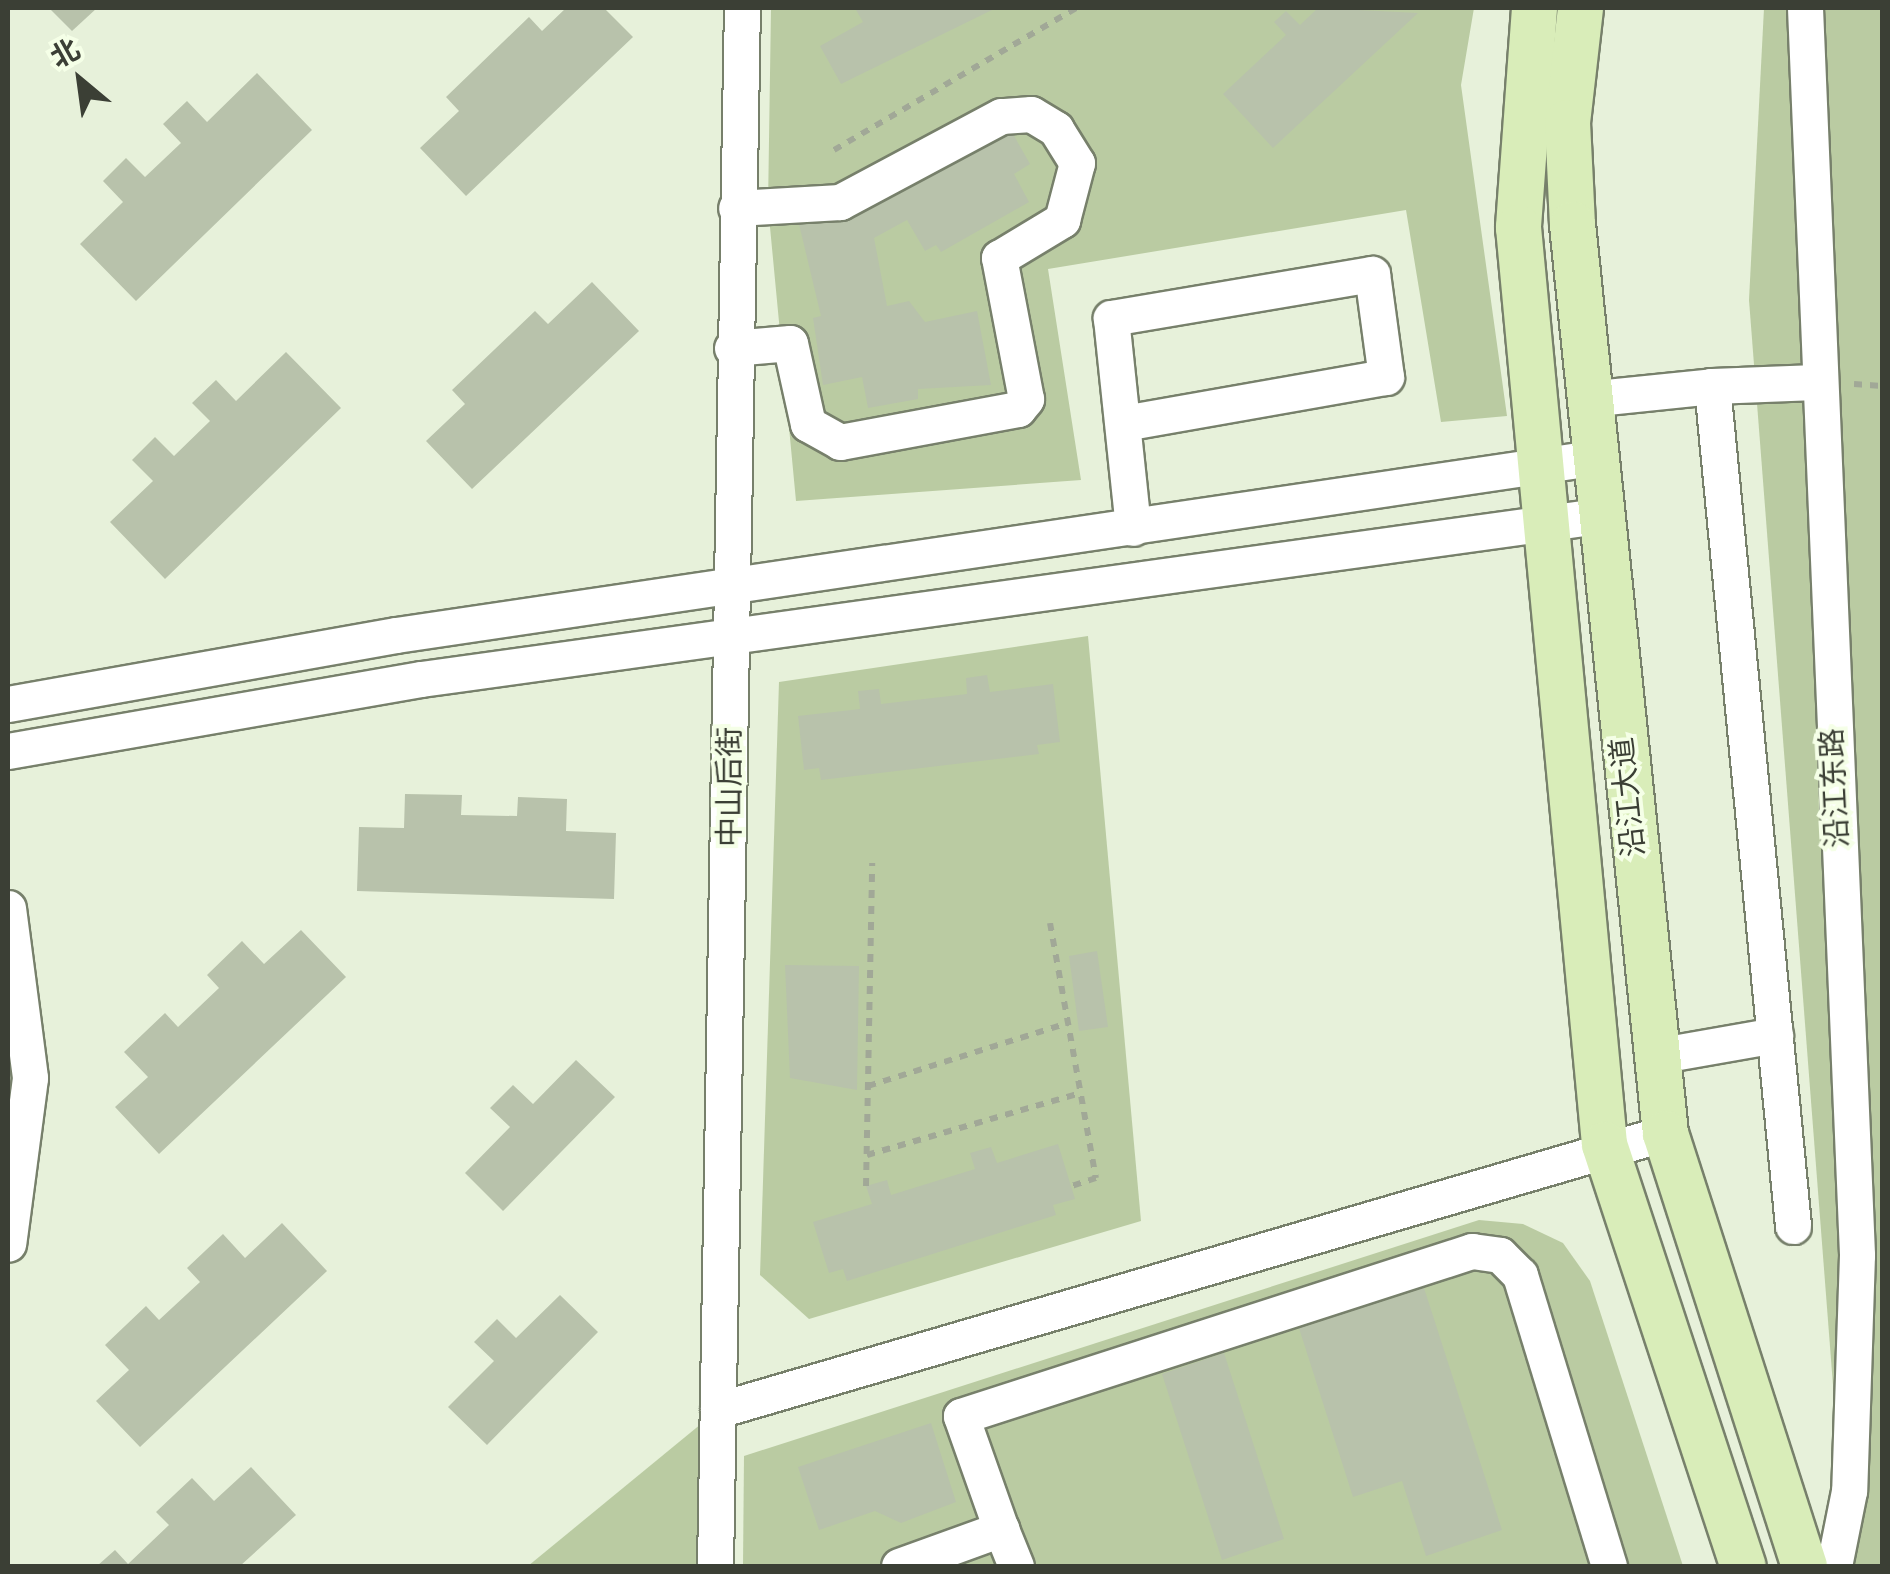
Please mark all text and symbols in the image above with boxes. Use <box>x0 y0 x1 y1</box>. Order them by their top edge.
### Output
north arrow <box>30 30 130 130</box>
text: 北 <box>44 30 86 76</box>
street label: 中山后街 <box>712 727 748 847</box>
street label: 沿江东路 <box>1814 727 1856 849</box>
street label: 沿江大道 <box>1604 735 1652 859</box>

